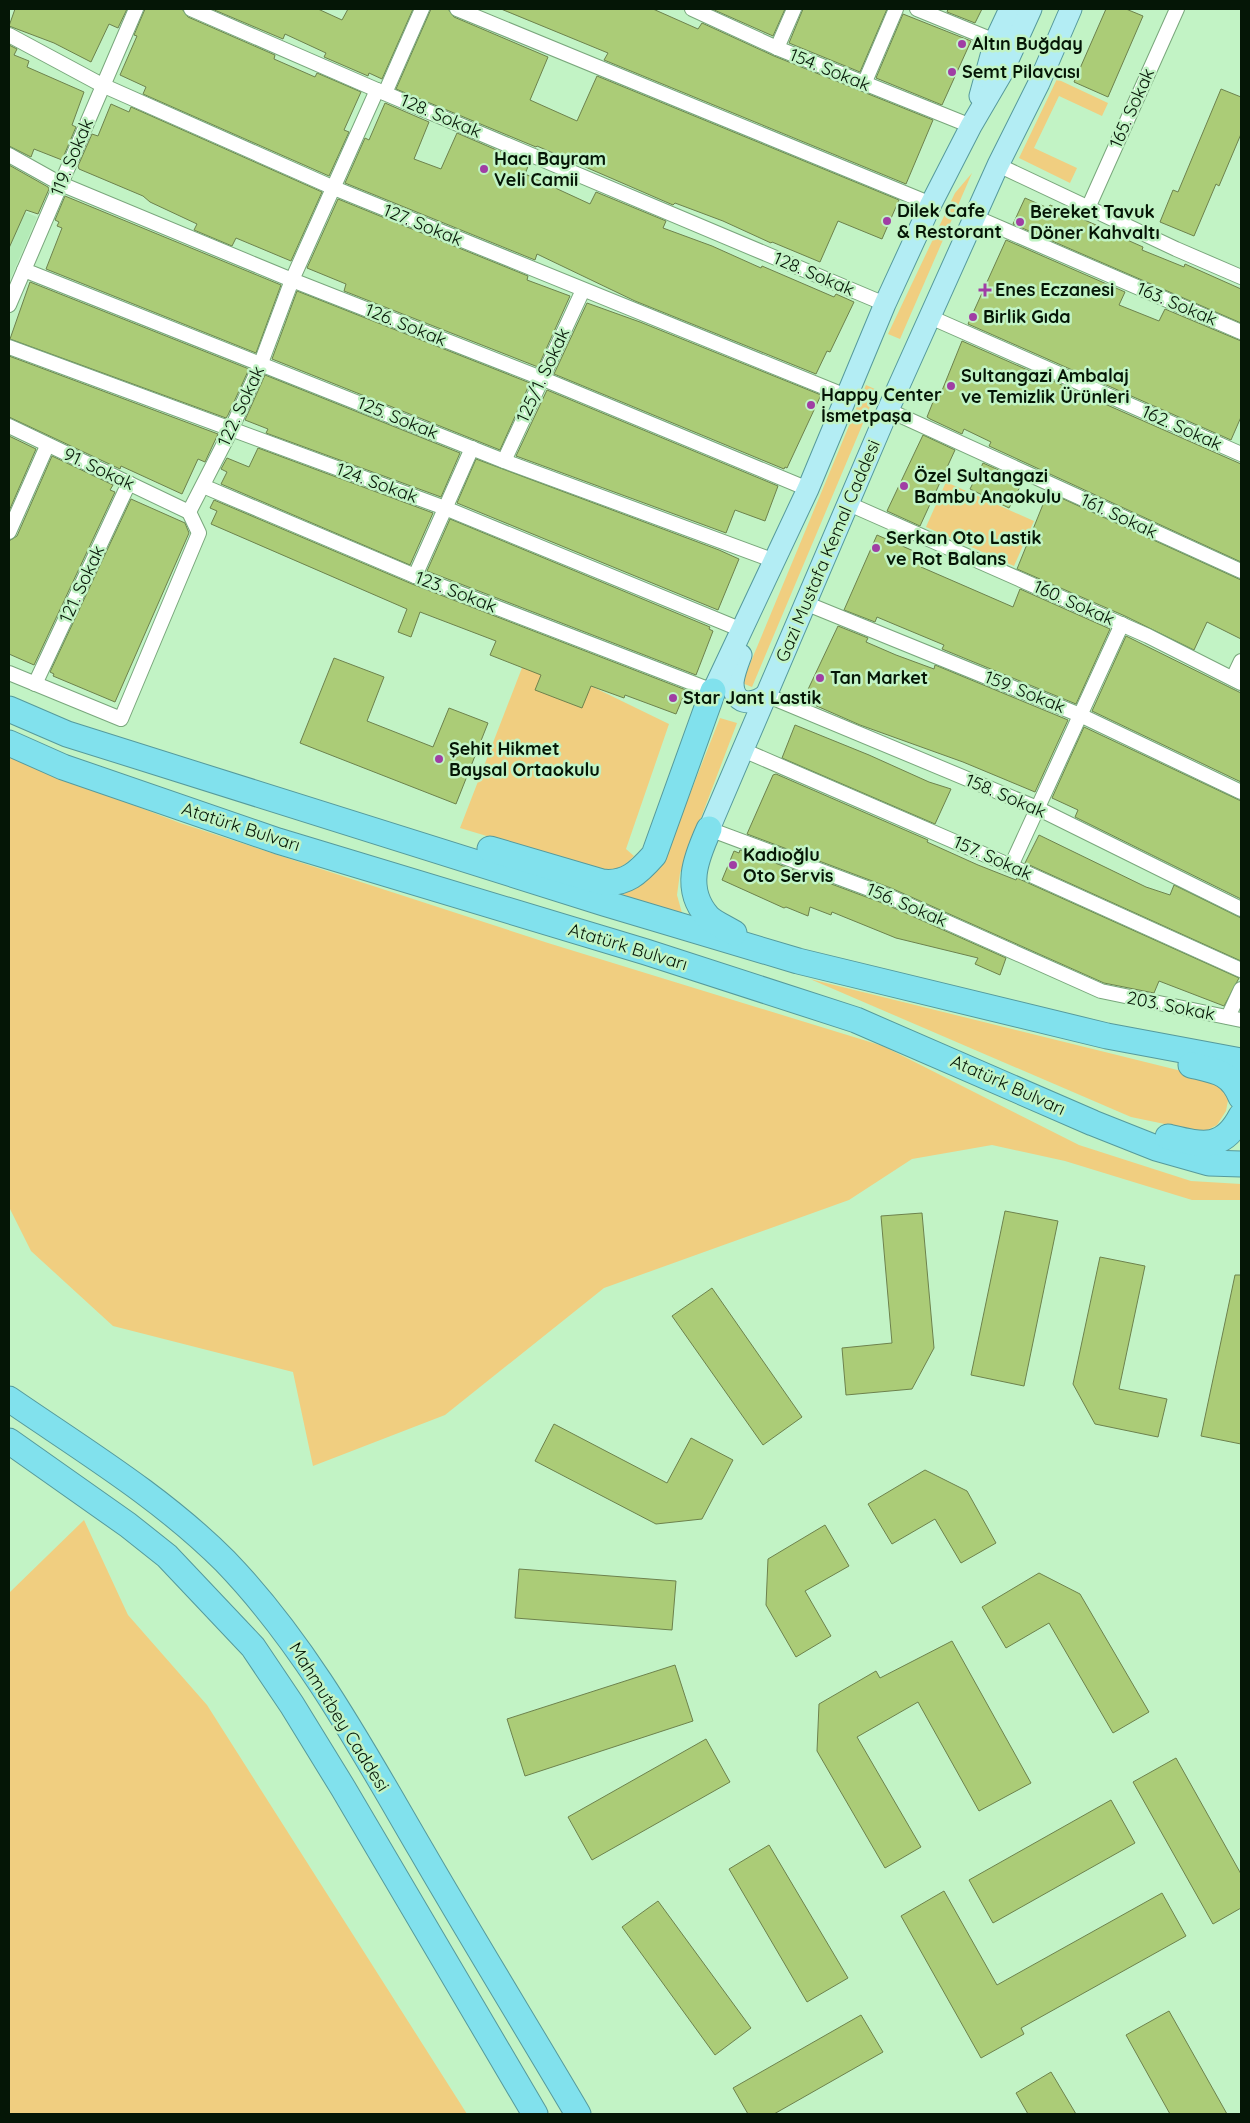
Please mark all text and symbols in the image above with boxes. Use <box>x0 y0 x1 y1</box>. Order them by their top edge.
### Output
place label: Altın Buğday <box>972 32 1083 55</box>
marker: Altın Buğday <box>956 38 968 50</box>
street label: 154. Sokak <box>786 43 874 96</box>
place label: Semt Pilavcısı <box>962 60 1080 83</box>
street label: 165. Sokak <box>1104 64 1159 151</box>
marker: Semt Pilavcısı <box>946 66 958 78</box>
street label: 128. Sokak <box>397 88 485 143</box>
street label: 119. Sokak <box>45 115 98 199</box>
place label: Hacı Bayram Veli Camii <box>494 147 606 191</box>
marker: Hacı Bayram Veli Camii <box>478 163 490 175</box>
street label: 127. Sokak <box>380 198 466 251</box>
place label: Dilek Cafe & Restorant <box>897 199 1002 243</box>
place label: Bereket Tavuk Döner Kahvaltı <box>1030 200 1160 244</box>
marker: Dilek Cafe & Restorant <box>881 215 893 227</box>
marker: Bereket Tavuk Döner Kahvaltı <box>1014 216 1026 228</box>
street label: 128. Sokak <box>770 246 858 301</box>
street label: 163. Sokak <box>1134 276 1221 331</box>
place label: Enes Eczanesi <box>995 278 1114 301</box>
marker: Enes Eczanesi <box>979 284 991 296</box>
street label: 126. Sokak <box>362 298 450 351</box>
place label: Birlik Gıda <box>983 305 1071 328</box>
marker: Birlik Gıda <box>967 311 979 323</box>
street label: 125/1. Sokak <box>511 324 574 426</box>
street label: 122. Sokak <box>212 362 269 450</box>
place label: Sultangazi Ambalaj ve Temizlik Ürünleri <box>961 364 1130 408</box>
marker: Sultangazi Ambalaj ve Temizlik Ürünleri <box>945 380 957 392</box>
place label: Happy Center İsmetpaşa <box>821 383 942 427</box>
street label: 125. Sokak <box>354 391 442 444</box>
marker: Happy Center İsmetpaşa <box>805 399 817 411</box>
street label: 162. Sokak <box>1138 400 1226 455</box>
street label: Gazi Mustafa Kemal Caddesi <box>770 436 885 665</box>
street label: 91. Sokak <box>60 442 139 495</box>
street label: 124. Sokak <box>333 457 421 508</box>
place label: Özel Sultangazi Bambu Anaokulu <box>914 464 1061 508</box>
marker: Özel Sultangazi Bambu Anaokulu <box>898 480 910 492</box>
street label: 161. Sokak <box>1077 488 1161 543</box>
place label: Serkan Oto Lastik ve Rot Balans <box>886 526 1042 570</box>
street label: 121. Sokak <box>54 542 109 626</box>
marker: Serkan Oto Lastik ve Rot Balans <box>870 542 882 554</box>
street label: 123. Sokak <box>412 566 500 618</box>
street label: 160. Sokak <box>1030 574 1118 631</box>
street label: 159. Sokak <box>981 665 1069 718</box>
place label: Tan Market <box>830 666 928 689</box>
marker: Tan Market <box>814 672 826 684</box>
place label: Star Jant Lastik <box>683 686 822 709</box>
marker: Star Jant Lastik <box>667 692 679 704</box>
place label: Şehit Hikmet Baysal Ortaokulu <box>449 737 600 781</box>
marker: Şehit Hikmet Baysal Ortaokulu <box>433 753 445 765</box>
street label: 158. Sokak <box>962 768 1050 823</box>
street label: Atatürk Bulvarı <box>179 797 303 856</box>
street label: 157. Sokak <box>950 830 1036 885</box>
place label: Kadıoğlu Oto Servis <box>743 843 834 887</box>
marker: Kadıoğlu Oto Servis <box>727 859 739 871</box>
street label: 156. Sokak <box>863 877 951 932</box>
street label: Atatürk Bulvarı <box>566 918 690 976</box>
street label: 203. Sokak <box>1125 986 1217 1025</box>
street label: Atatürk Bulvarı <box>947 1049 1069 1120</box>
street label: Mahmutbey Caddesi <box>284 1638 395 1796</box>

